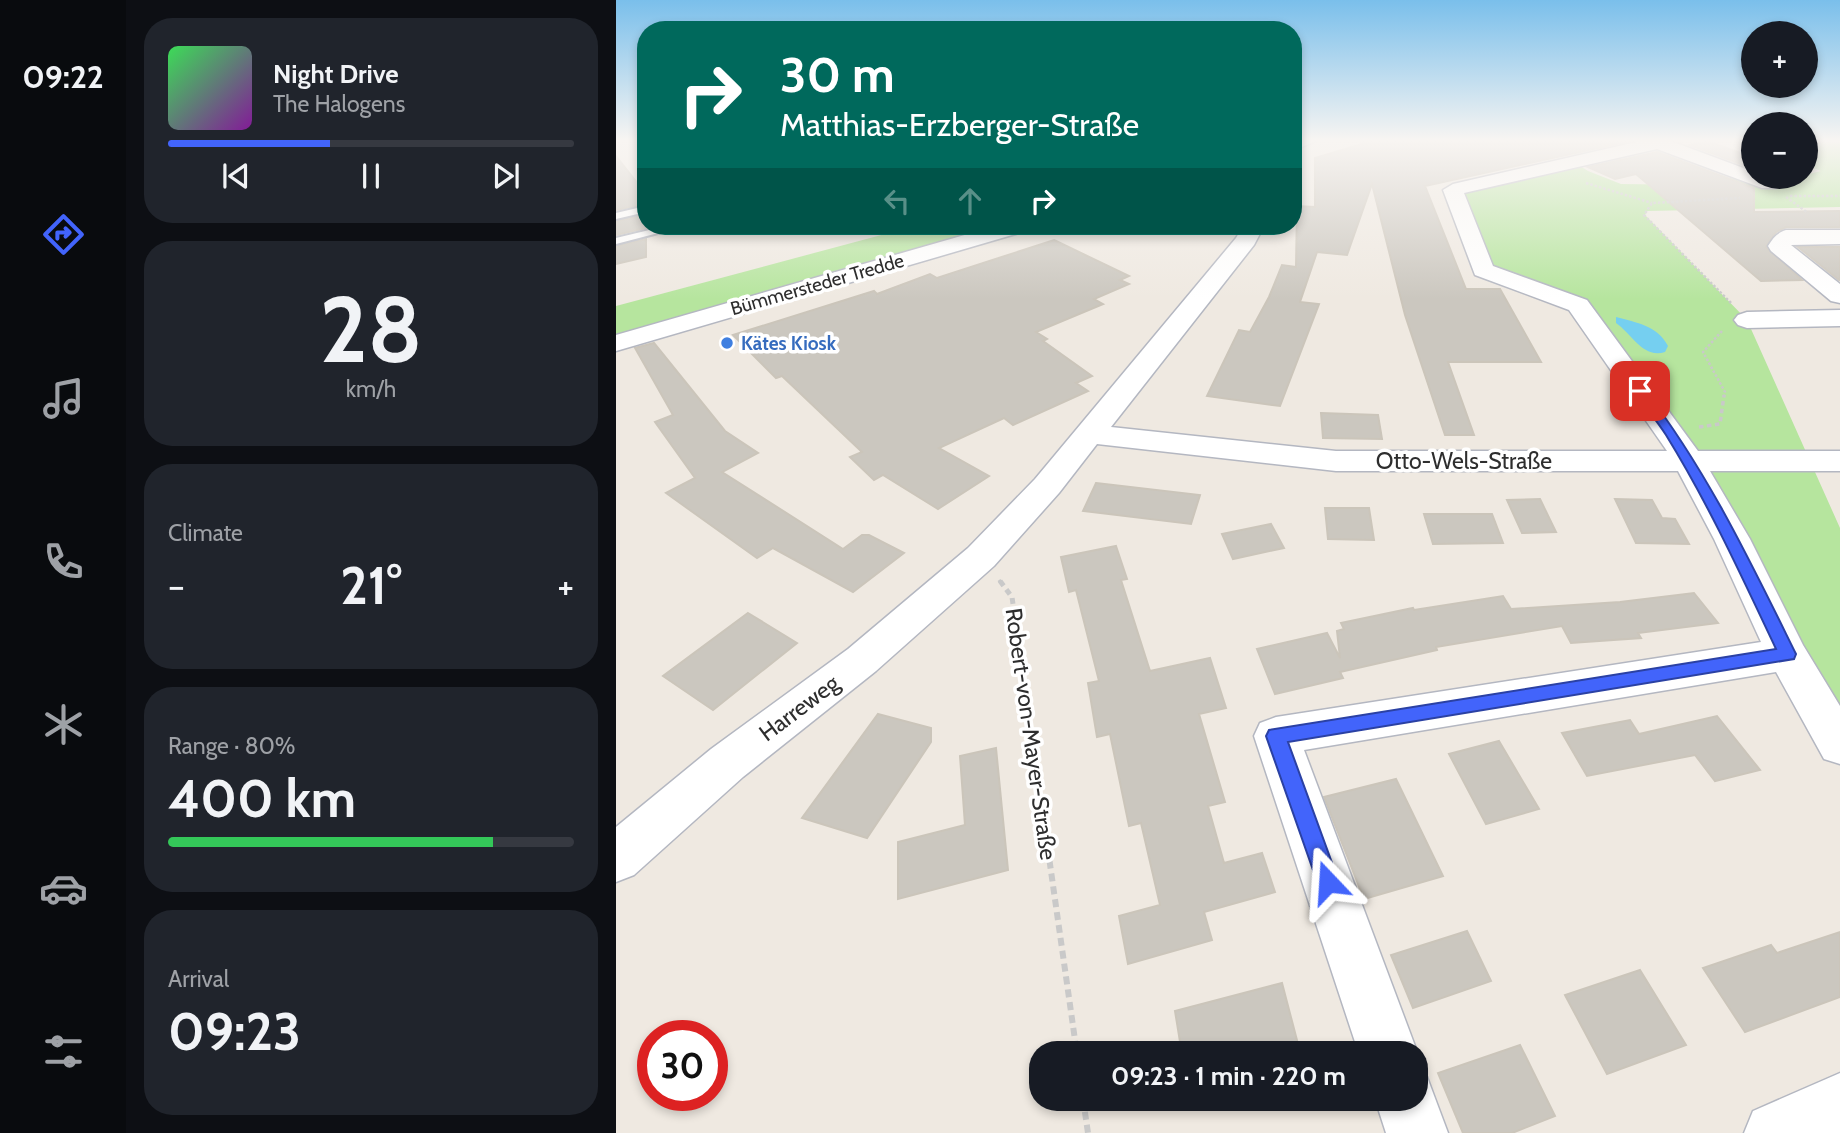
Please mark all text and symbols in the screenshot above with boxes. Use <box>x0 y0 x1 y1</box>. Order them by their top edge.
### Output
map controls <box>1741 21 1818 189</box>
button: + <box>1741 21 1818 98</box>
text: 30 m <box>780 45 895 104</box>
icon: right <box>665 49 756 140</box>
text: 09:22 <box>22 57 104 96</box>
text: Night Drive <box>273 58 399 90</box>
text: The Halogens <box>273 90 405 118</box>
text: Matthias-Erzberger-Straße <box>780 105 1139 144</box>
button: − <box>1741 112 1818 189</box>
icon: previous <box>217 157 255 195</box>
icon: pause <box>352 157 390 195</box>
icon: next <box>487 157 525 195</box>
icon: left <box>878 182 916 220</box>
icon: ahead <box>951 182 989 220</box>
icon: right <box>1024 182 1062 220</box>
icon: directions <box>39 210 88 259</box>
street label: Bümmersteder Tredde <box>728 249 907 320</box>
text: 28 <box>319 274 423 385</box>
place label: Kätes Kiosk <box>741 332 837 355</box>
marker: Kätes Kiosk <box>719 335 735 351</box>
pin <box>1610 361 1670 421</box>
icon: arrive <box>1621 372 1659 410</box>
icon: music <box>39 374 88 423</box>
text: km/h <box>346 375 396 403</box>
street label: Otto-Wels-Straße <box>1376 447 1552 475</box>
text: Climate <box>168 519 243 547</box>
icon: phone <box>39 537 88 586</box>
text: 21° <box>340 554 402 617</box>
text: − <box>168 562 185 609</box>
text: + <box>557 562 574 609</box>
street label: Robert-von-Mayer-Straße <box>999 606 1063 862</box>
street label: Harreweg <box>753 669 845 747</box>
icon: climate <box>39 700 88 749</box>
text: Range · 80% <box>168 732 295 760</box>
text: 400 km <box>168 767 356 830</box>
position arrow <box>1291 845 1365 919</box>
icon: car <box>39 864 88 913</box>
text: Arrival <box>168 965 229 993</box>
text: 09:23 <box>168 1000 301 1063</box>
speed limit sign: 30 <box>637 1020 728 1111</box>
icon: filters <box>39 1027 88 1076</box>
text: 09:23 · 1 min · 220 m <box>1111 1060 1346 1092</box>

